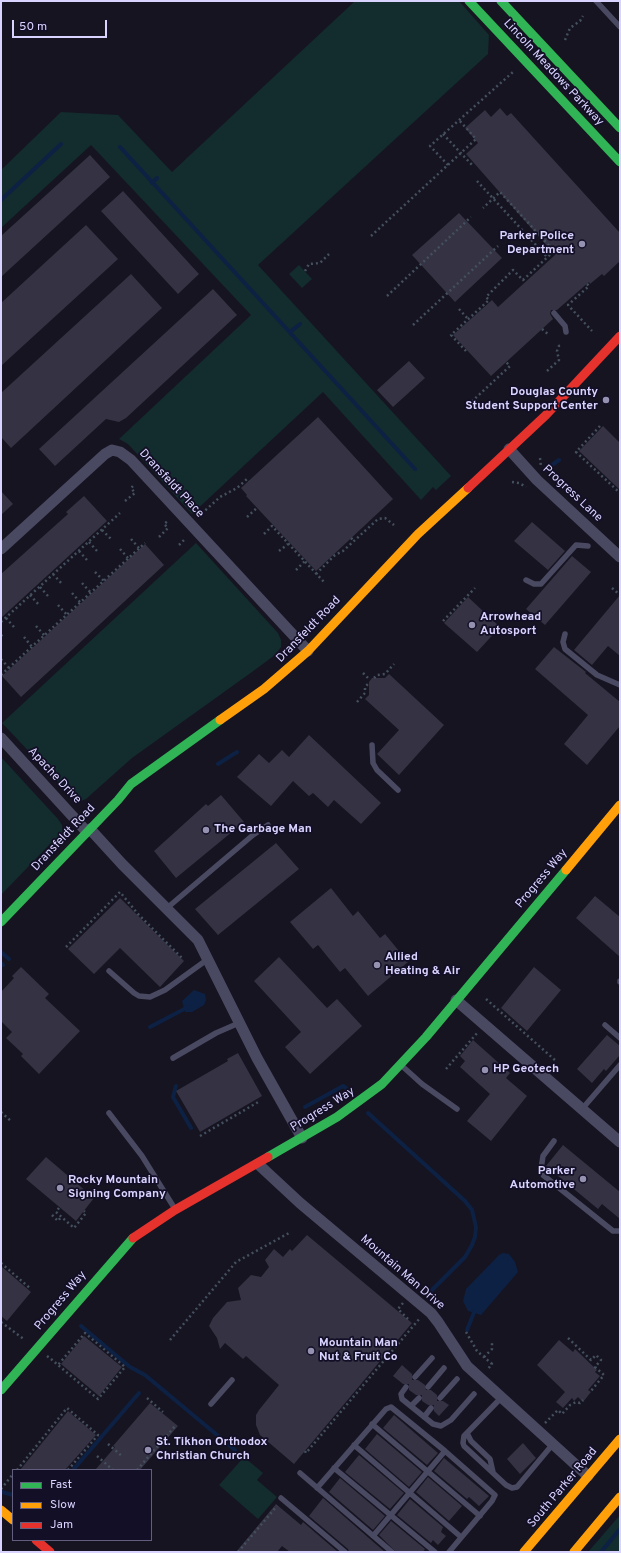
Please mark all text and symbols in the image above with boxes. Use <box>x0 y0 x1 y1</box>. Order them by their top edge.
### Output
scale bar <box>14 12 109 38</box>
street label: Lincoln Meadows Parkway <box>500 17 606 129</box>
text: 50 m <box>19 19 47 35</box>
place label: Parker Police Department <box>499 230 574 258</box>
marker: Parker Police Department <box>577 239 587 249</box>
place label: Douglas County Student Support Center <box>465 386 598 414</box>
marker: Douglas County Student Support Center <box>601 395 611 405</box>
street label: Dransfeldt Place <box>136 447 206 521</box>
street label: Progress Lane <box>539 462 605 526</box>
street label: Dransfeldt Road <box>274 594 344 666</box>
place label: Arrowhead Autosport <box>480 611 541 639</box>
marker: Arrowhead Autosport <box>467 620 477 630</box>
street label: Apache Drive <box>24 745 84 807</box>
street label: Dransfeldt Road <box>29 801 99 875</box>
place label: The Garbage Man <box>214 823 312 837</box>
marker: The Garbage Man <box>201 825 211 835</box>
street label: Progress Way <box>513 846 571 912</box>
place label: Allied Heating & Air <box>385 951 460 979</box>
marker: Allied Heating & Air <box>372 960 382 970</box>
place label: HP Geotech <box>493 1063 559 1077</box>
marker: HP Geotech <box>480 1065 490 1075</box>
street label: Progress Way <box>288 1085 358 1135</box>
place label: Parker Automotive <box>510 1165 575 1193</box>
place label: Rocky Mountain Signing Company <box>68 1174 166 1202</box>
marker: Parker Automotive <box>578 1174 588 1184</box>
marker: Rocky Mountain Signing Company <box>55 1183 65 1193</box>
street label: Mountain Man Drive <box>357 1233 447 1313</box>
street label: Progress Way <box>32 1268 90 1334</box>
place label: Mountain Man Nut & Fruit Co <box>319 1337 398 1365</box>
marker: Mountain Man Nut & Fruit Co <box>306 1346 316 1356</box>
place label: St. Tikhon Orthodox Christian Church <box>156 1436 268 1464</box>
marker: St. Tikhon Orthodox Christian Church <box>143 1445 153 1455</box>
street label: South Parker Road <box>525 1445 601 1531</box>
legend <box>12 1469 152 1541</box>
text: Fast <box>50 1477 72 1493</box>
text: Slow <box>50 1497 76 1513</box>
text: Jam <box>50 1517 73 1533</box>

